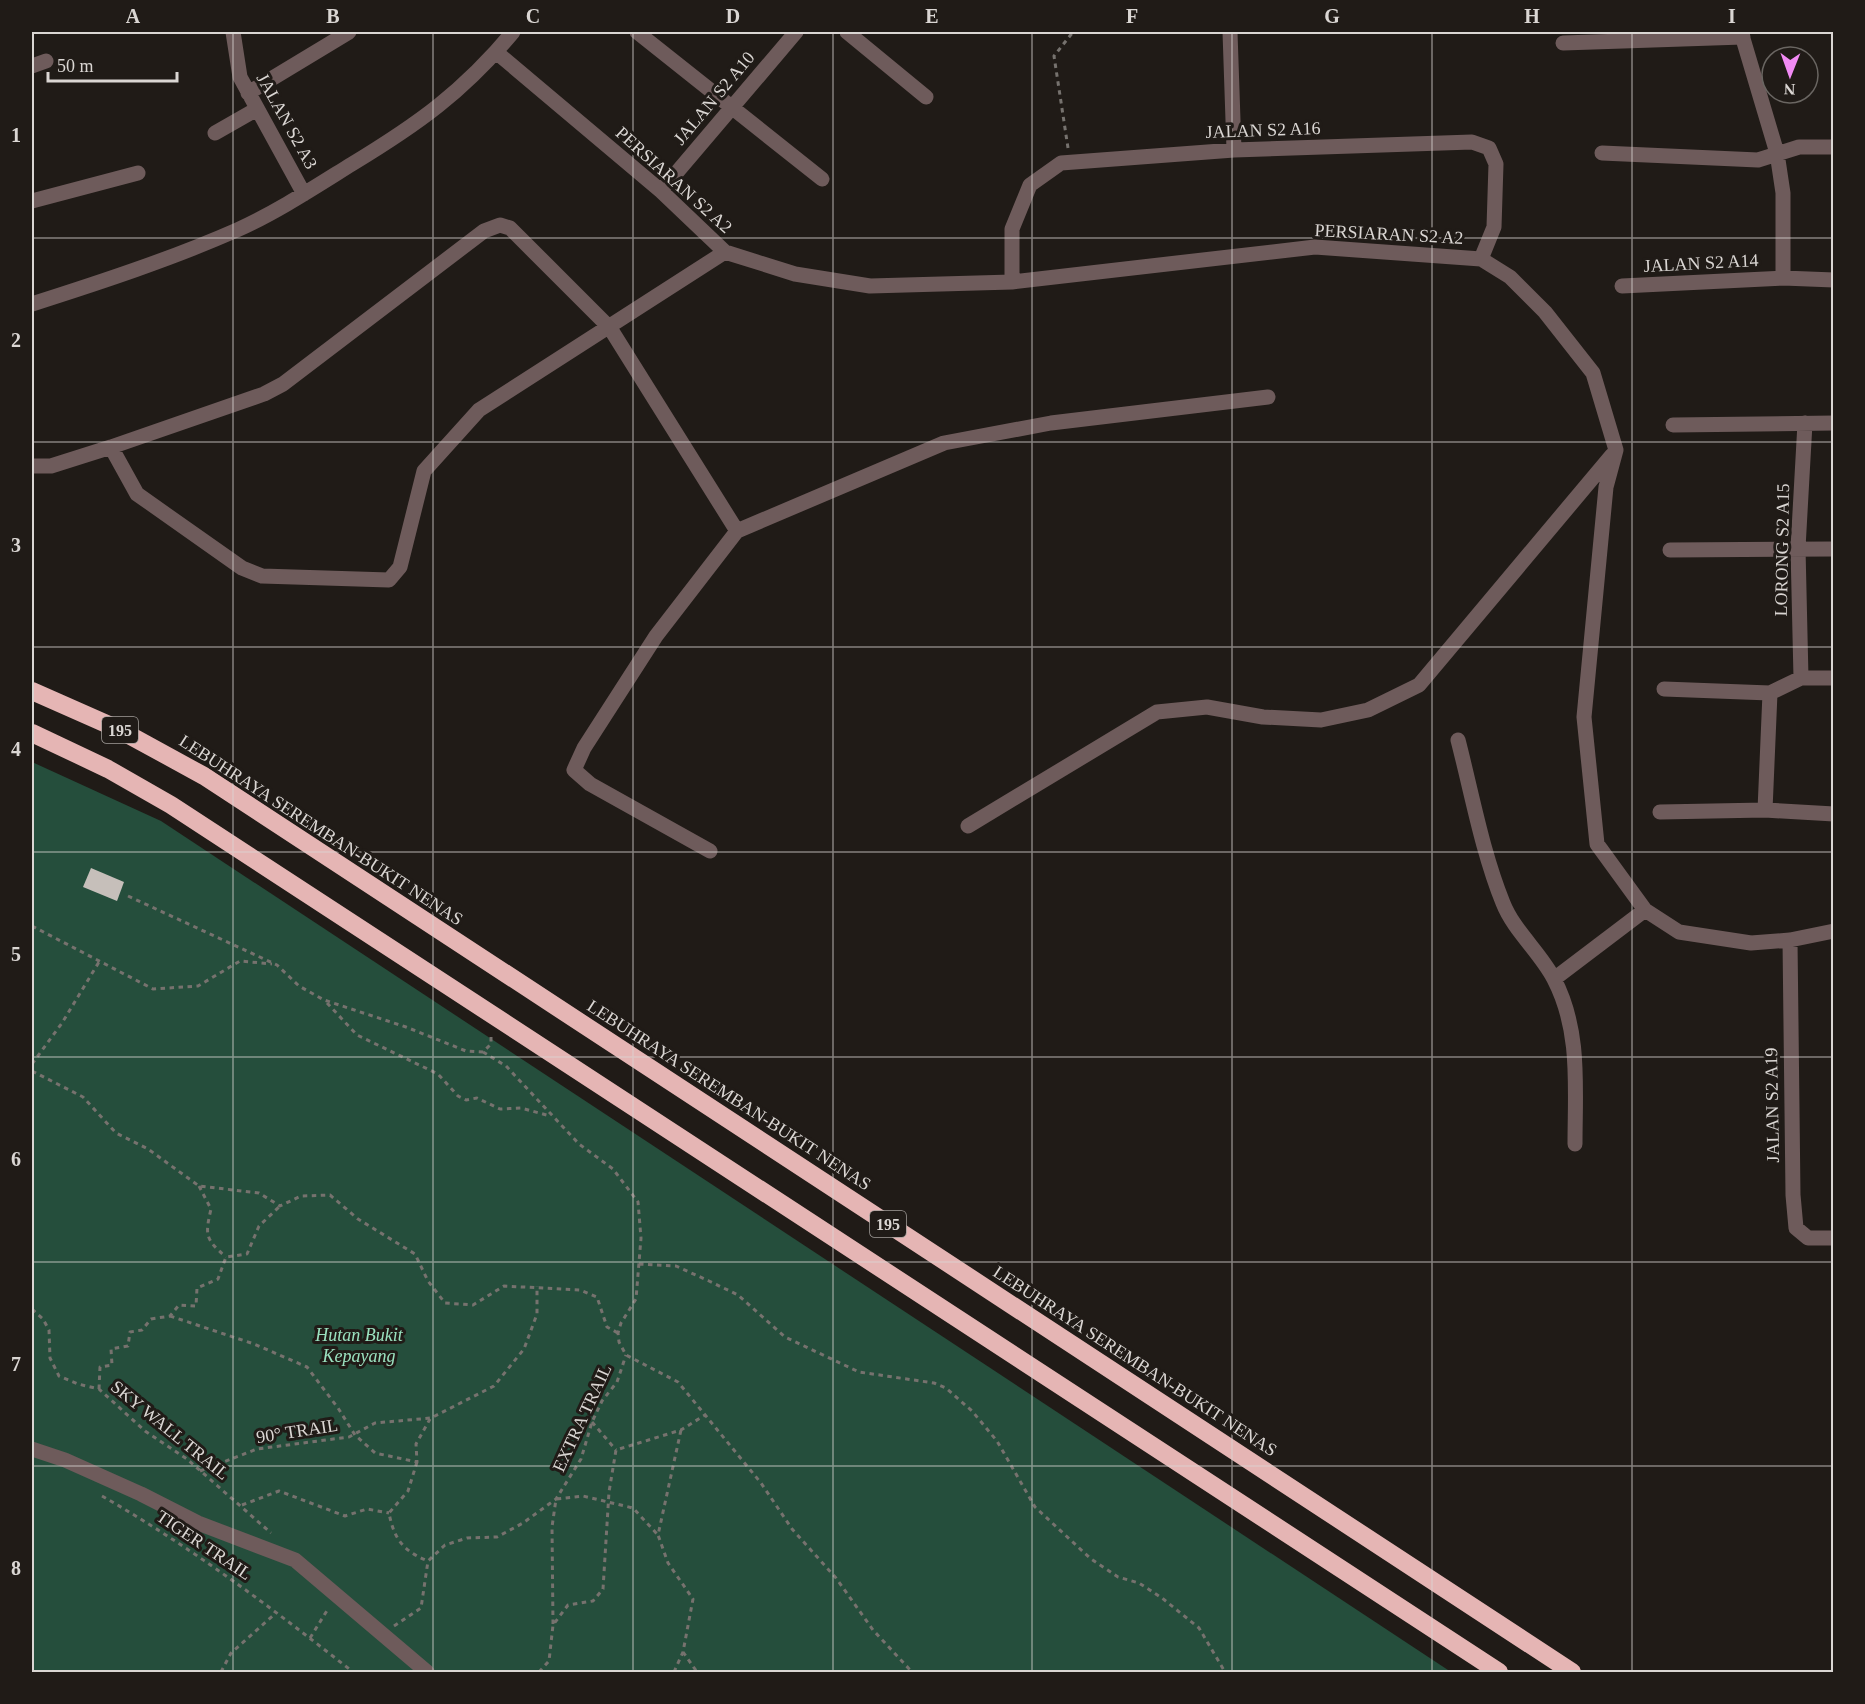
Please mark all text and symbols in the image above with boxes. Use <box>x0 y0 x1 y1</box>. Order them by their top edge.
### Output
text: A <box>126 5 141 27</box>
text: B <box>326 5 340 27</box>
text: C <box>526 5 540 27</box>
text: D <box>726 5 740 27</box>
text: E <box>925 5 939 27</box>
text: F <box>1126 5 1138 27</box>
text: G <box>1324 5 1340 27</box>
text: H <box>1524 5 1540 27</box>
text: I <box>1728 5 1736 27</box>
scale bar <box>48 45 177 83</box>
north arrow <box>1760 45 1820 105</box>
street label: JALAN S2 A10 <box>669 48 759 148</box>
text: 50 m <box>57 56 94 76</box>
street label: JALAN S2 A3 <box>253 70 321 172</box>
text: N <box>1783 81 1796 98</box>
street label: JALAN S2 A16 <box>1205 118 1321 142</box>
street label: PERSIARAN S2 A2 <box>612 123 736 237</box>
text: 1 <box>11 124 21 146</box>
street label: PERSIARAN S2 A2 <box>1314 220 1464 248</box>
street label: JALAN S2 A14 <box>1643 250 1759 276</box>
text: 2 <box>11 329 21 351</box>
street label: LORONG S2 A15 <box>1771 483 1793 617</box>
text: 3 <box>11 534 21 556</box>
road number: 195 <box>102 717 138 743</box>
street label: LEBUHRAYA SEREMBAN-BUKIT NENAS <box>175 731 467 929</box>
text: 4 <box>11 738 21 760</box>
text: 5 <box>11 943 21 965</box>
street label: LEBUHRAYA SEREMBAN-BUKIT NENAS <box>583 996 875 1194</box>
street label: JALAN S2 A19 <box>1761 1047 1783 1163</box>
text: 6 <box>11 1148 21 1170</box>
road number: 195 <box>870 1211 906 1237</box>
street label: LEBUHRAYA SEREMBAN-BUKIT NENAS <box>989 1262 1281 1460</box>
park label: Hutan Bukit Kepayang <box>314 1325 404 1366</box>
text: 7 <box>11 1353 21 1375</box>
street label: EXTRA TRAIL <box>548 1361 616 1475</box>
street label: SKY WALL TRAIL <box>107 1376 233 1484</box>
street label: 90° TRAIL <box>255 1415 339 1447</box>
street label: TIGER TRAIL <box>153 1506 255 1584</box>
text: 8 <box>11 1557 21 1579</box>

